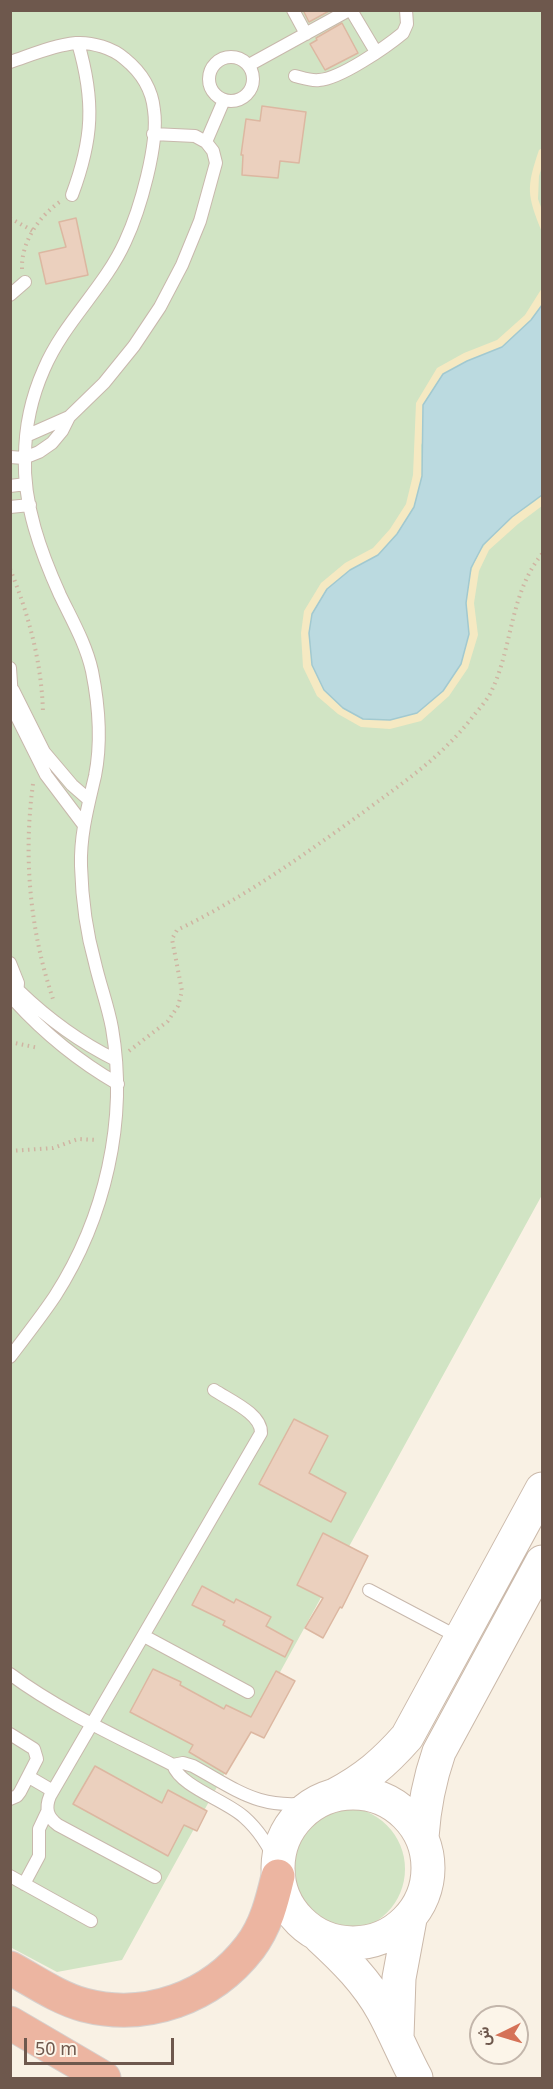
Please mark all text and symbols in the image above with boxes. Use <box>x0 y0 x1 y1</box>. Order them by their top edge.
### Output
north arrow <box>469 2005 529 2065</box>
scale bar <box>27 2026 177 2064</box>
text: ش <box>471 2026 495 2047</box>
text: 50 m <box>35 2036 77 2060</box>

